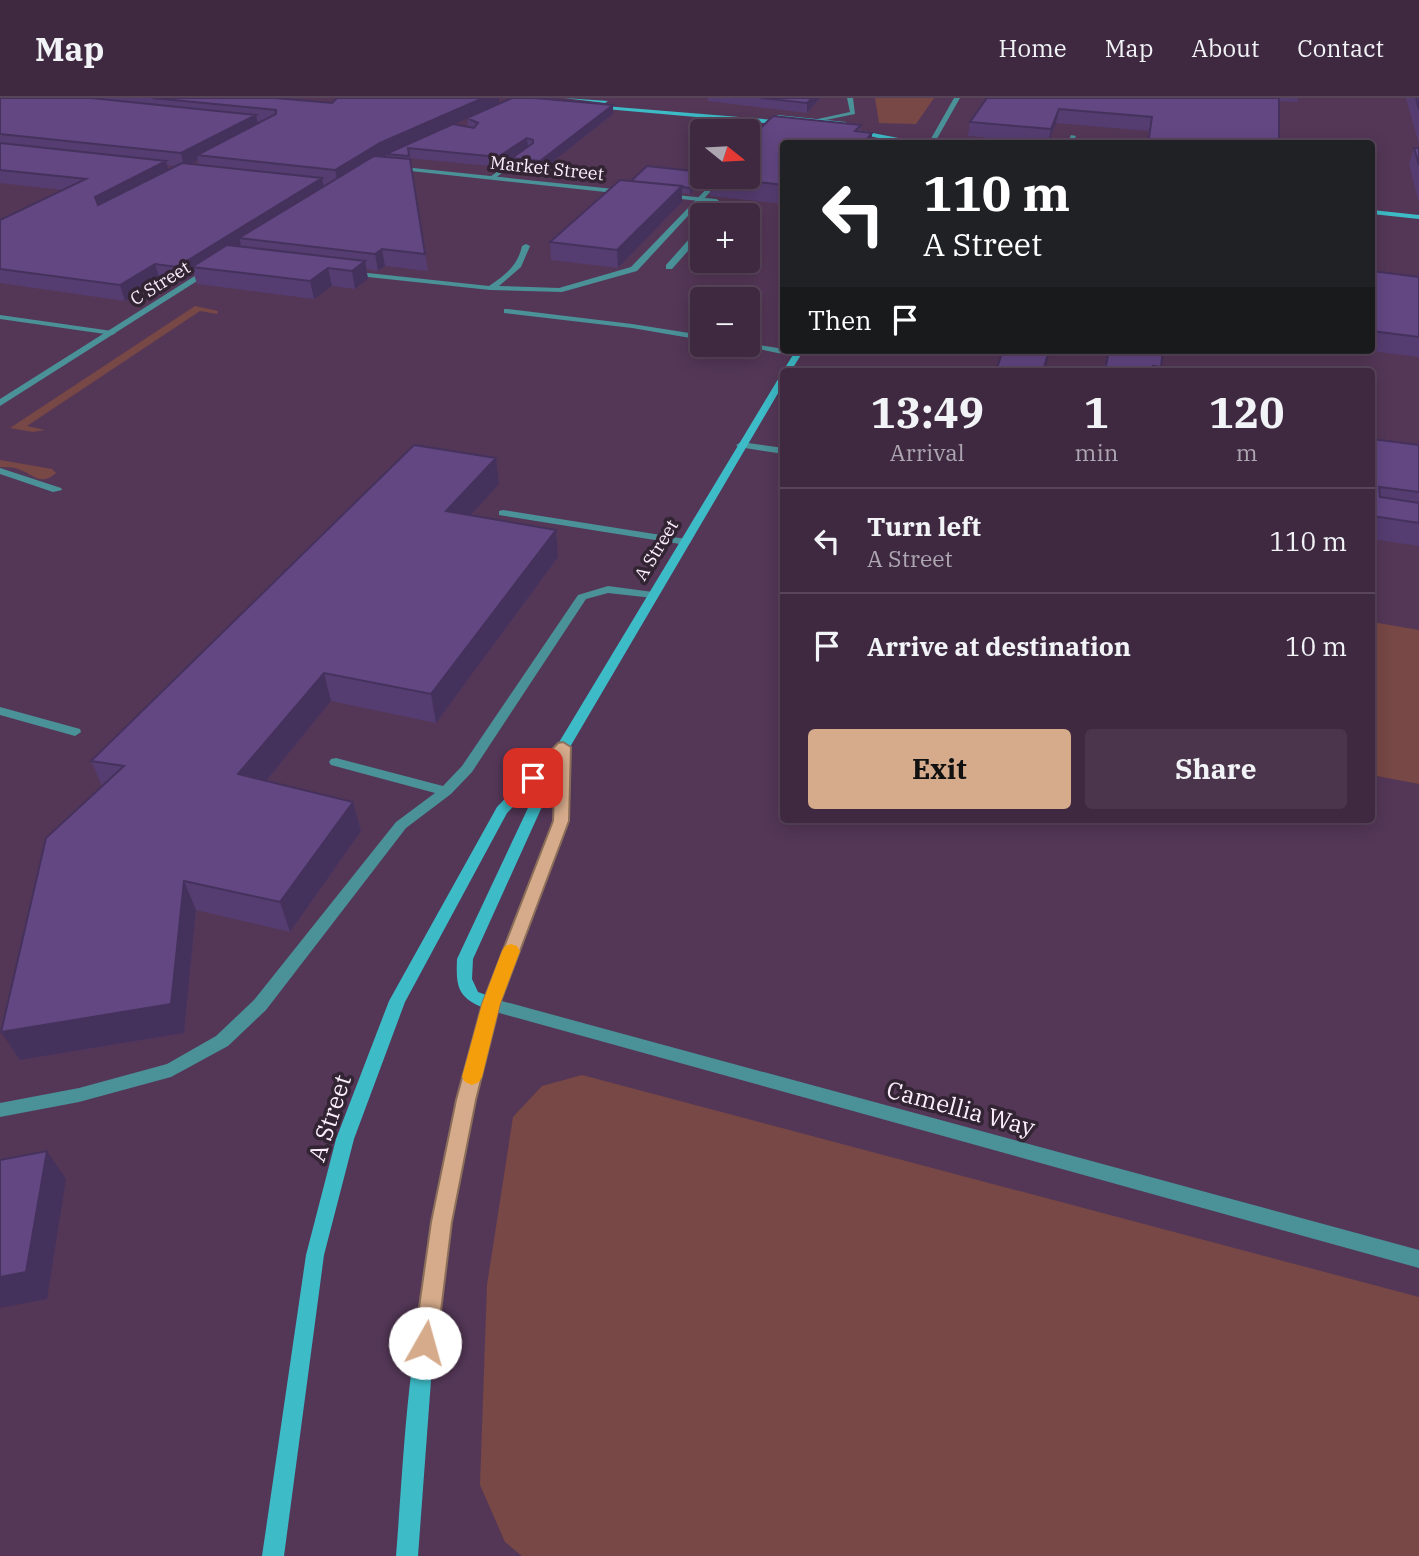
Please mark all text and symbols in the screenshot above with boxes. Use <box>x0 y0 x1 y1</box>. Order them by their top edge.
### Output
text: Map <box>35 27 104 70</box>
text: Home <box>999 32 1067 64</box>
text: Map <box>1105 32 1153 64</box>
text: About <box>1191 32 1259 64</box>
text: Contact <box>1297 32 1384 64</box>
north arrow <box>690 119 760 189</box>
map controls <box>690 119 760 357</box>
street label: Market Street <box>489 151 605 185</box>
text: 110 m <box>923 161 1070 224</box>
icon: left <box>808 168 899 259</box>
button: + <box>690 203 760 273</box>
text: A Street <box>923 223 1042 265</box>
street label: C Street <box>126 256 194 310</box>
button: − <box>690 287 760 357</box>
icon: arrive <box>886 301 924 339</box>
text: Then <box>808 303 872 337</box>
text: 13:49 <box>870 385 984 440</box>
text: 1 <box>1084 385 1109 440</box>
text: 120 <box>1209 385 1284 440</box>
text: Arrival <box>890 437 965 467</box>
text: min <box>1075 437 1118 467</box>
text: m <box>1236 437 1258 467</box>
text: Turn left <box>867 509 981 543</box>
street label: A Street <box>629 515 683 585</box>
icon: left <box>808 522 846 560</box>
text: 110 m <box>1269 524 1347 558</box>
text: A Street <box>867 543 953 573</box>
icon: arrive <box>808 627 846 665</box>
text: Arrive at destination <box>867 629 1131 663</box>
text: 10 m <box>1285 629 1347 663</box>
button: Exit <box>808 729 1071 809</box>
button: Share <box>1085 729 1347 809</box>
pin <box>503 748 563 808</box>
icon: arrive <box>514 759 552 797</box>
street label: A Street <box>300 1071 358 1165</box>
street label: Camellia Way <box>883 1073 1039 1143</box>
position arrow <box>388 1306 462 1380</box>

